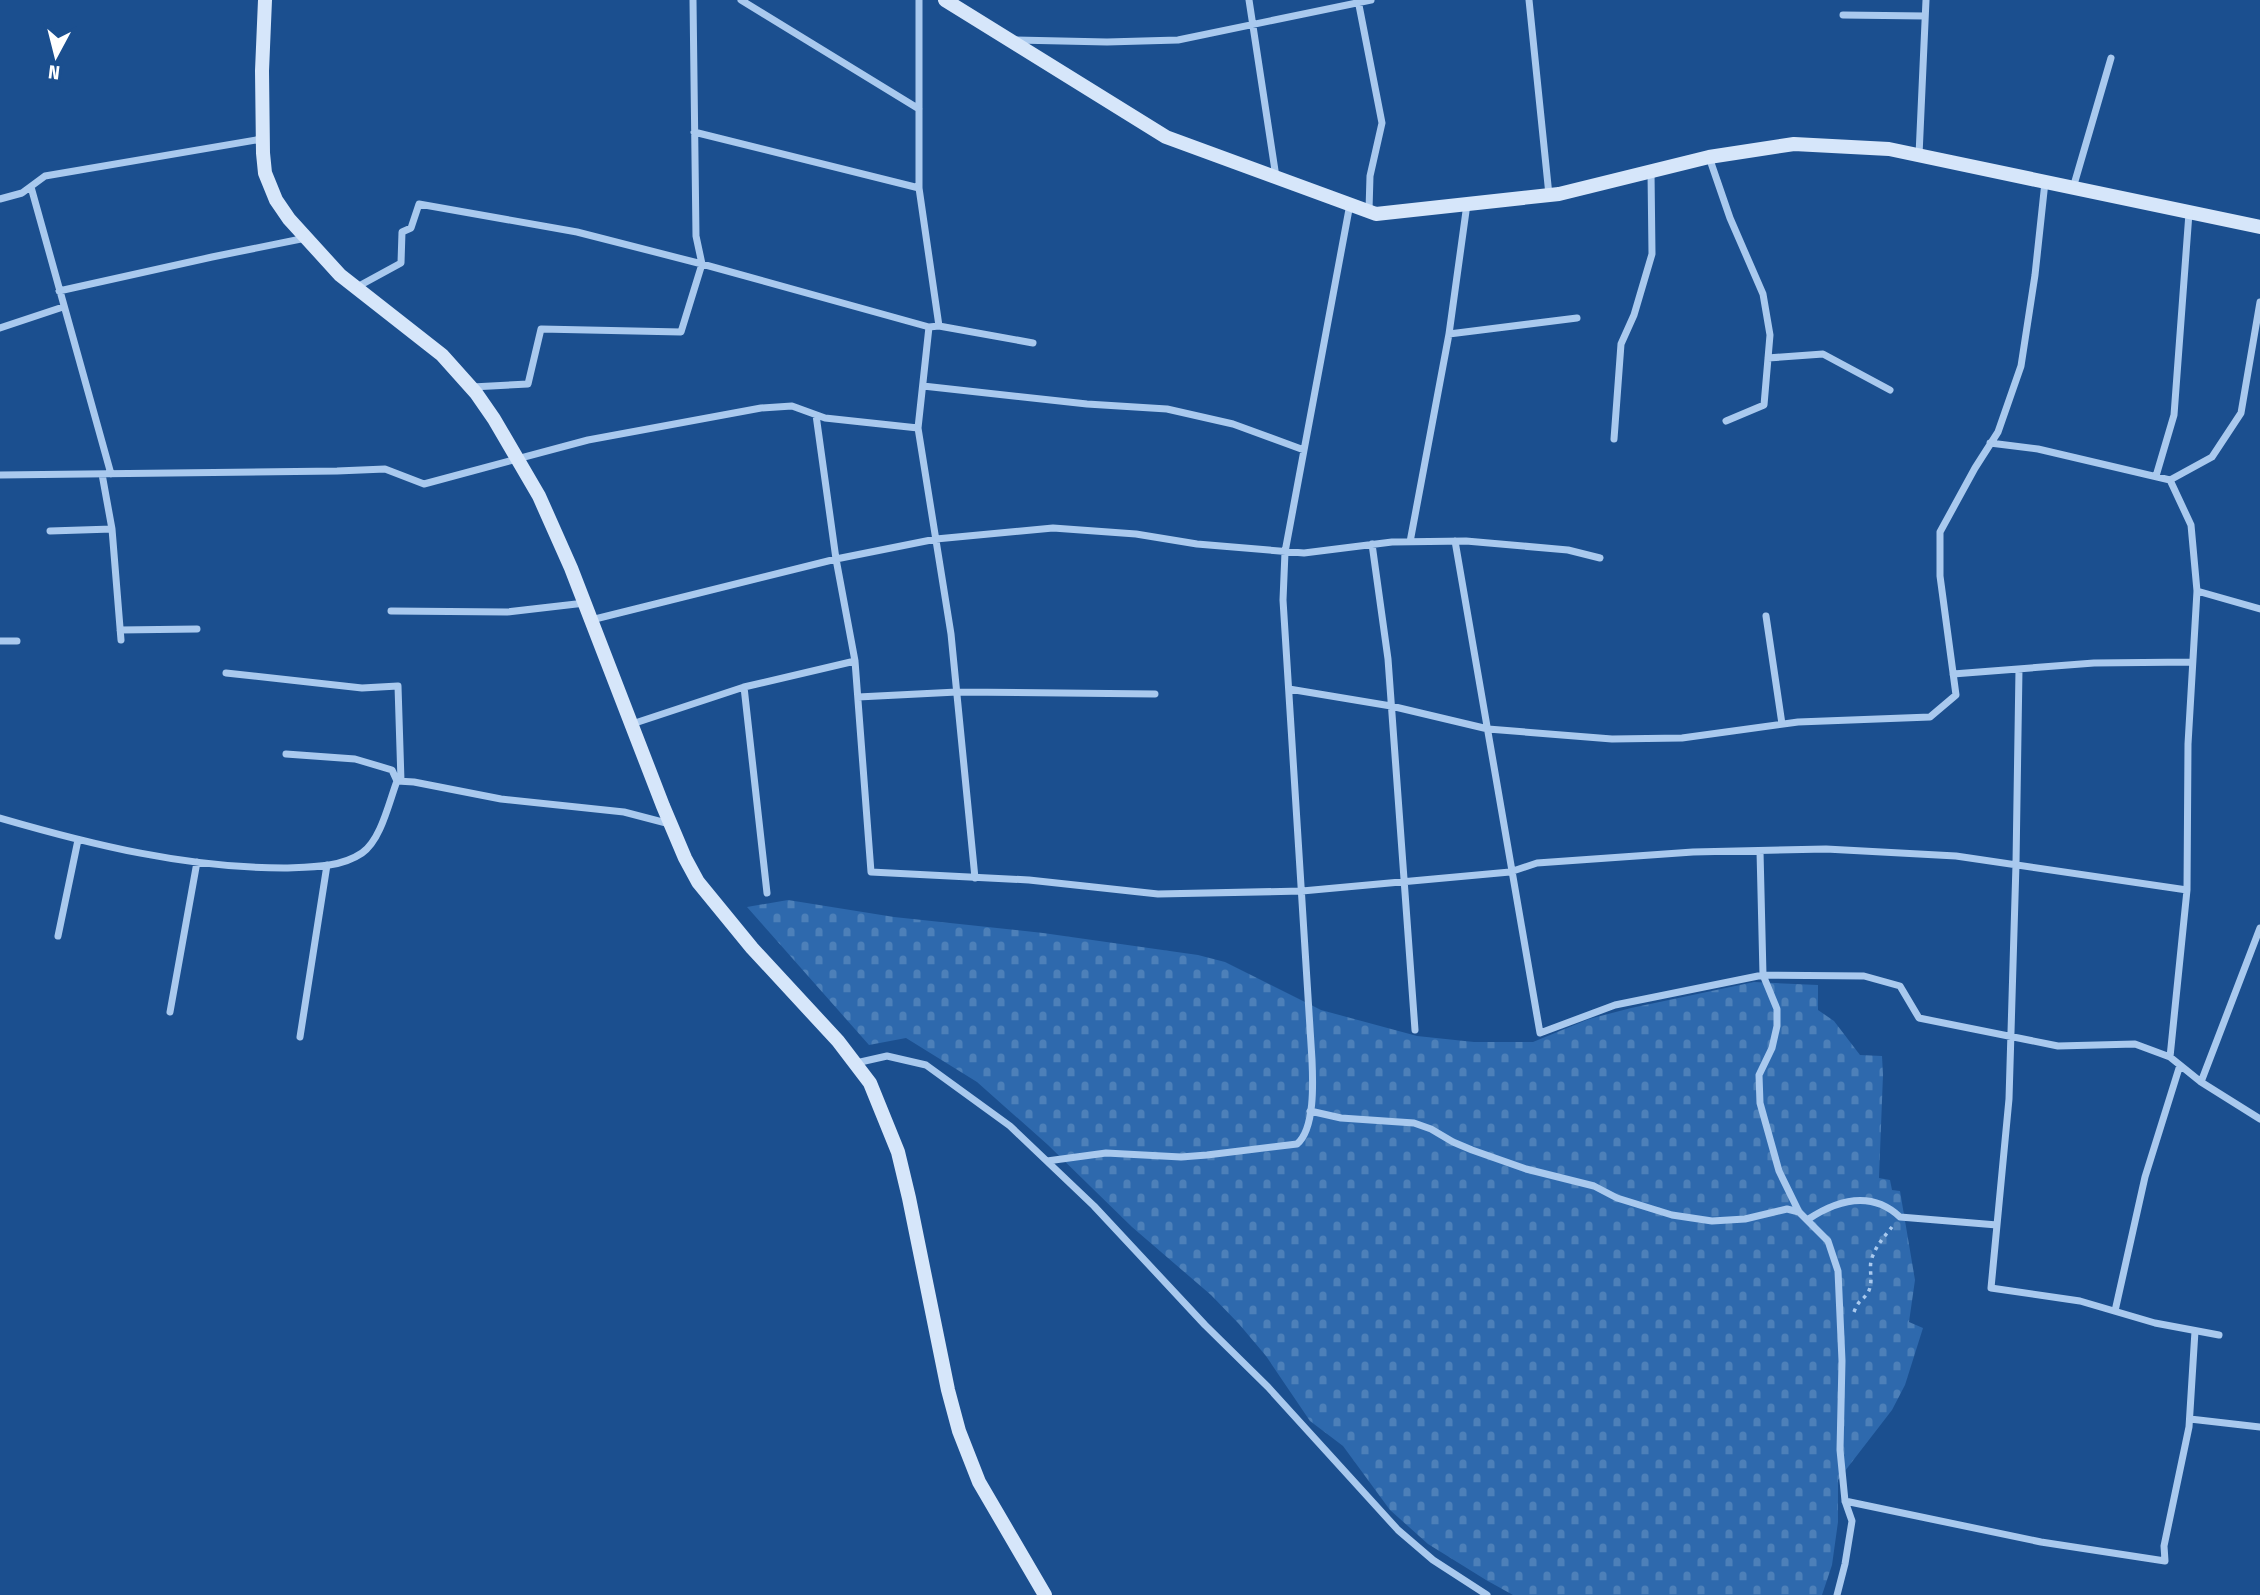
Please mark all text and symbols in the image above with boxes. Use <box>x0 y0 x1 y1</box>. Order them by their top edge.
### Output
north arrow <box>21 21 91 91</box>
text: N <box>47 60 61 84</box>

